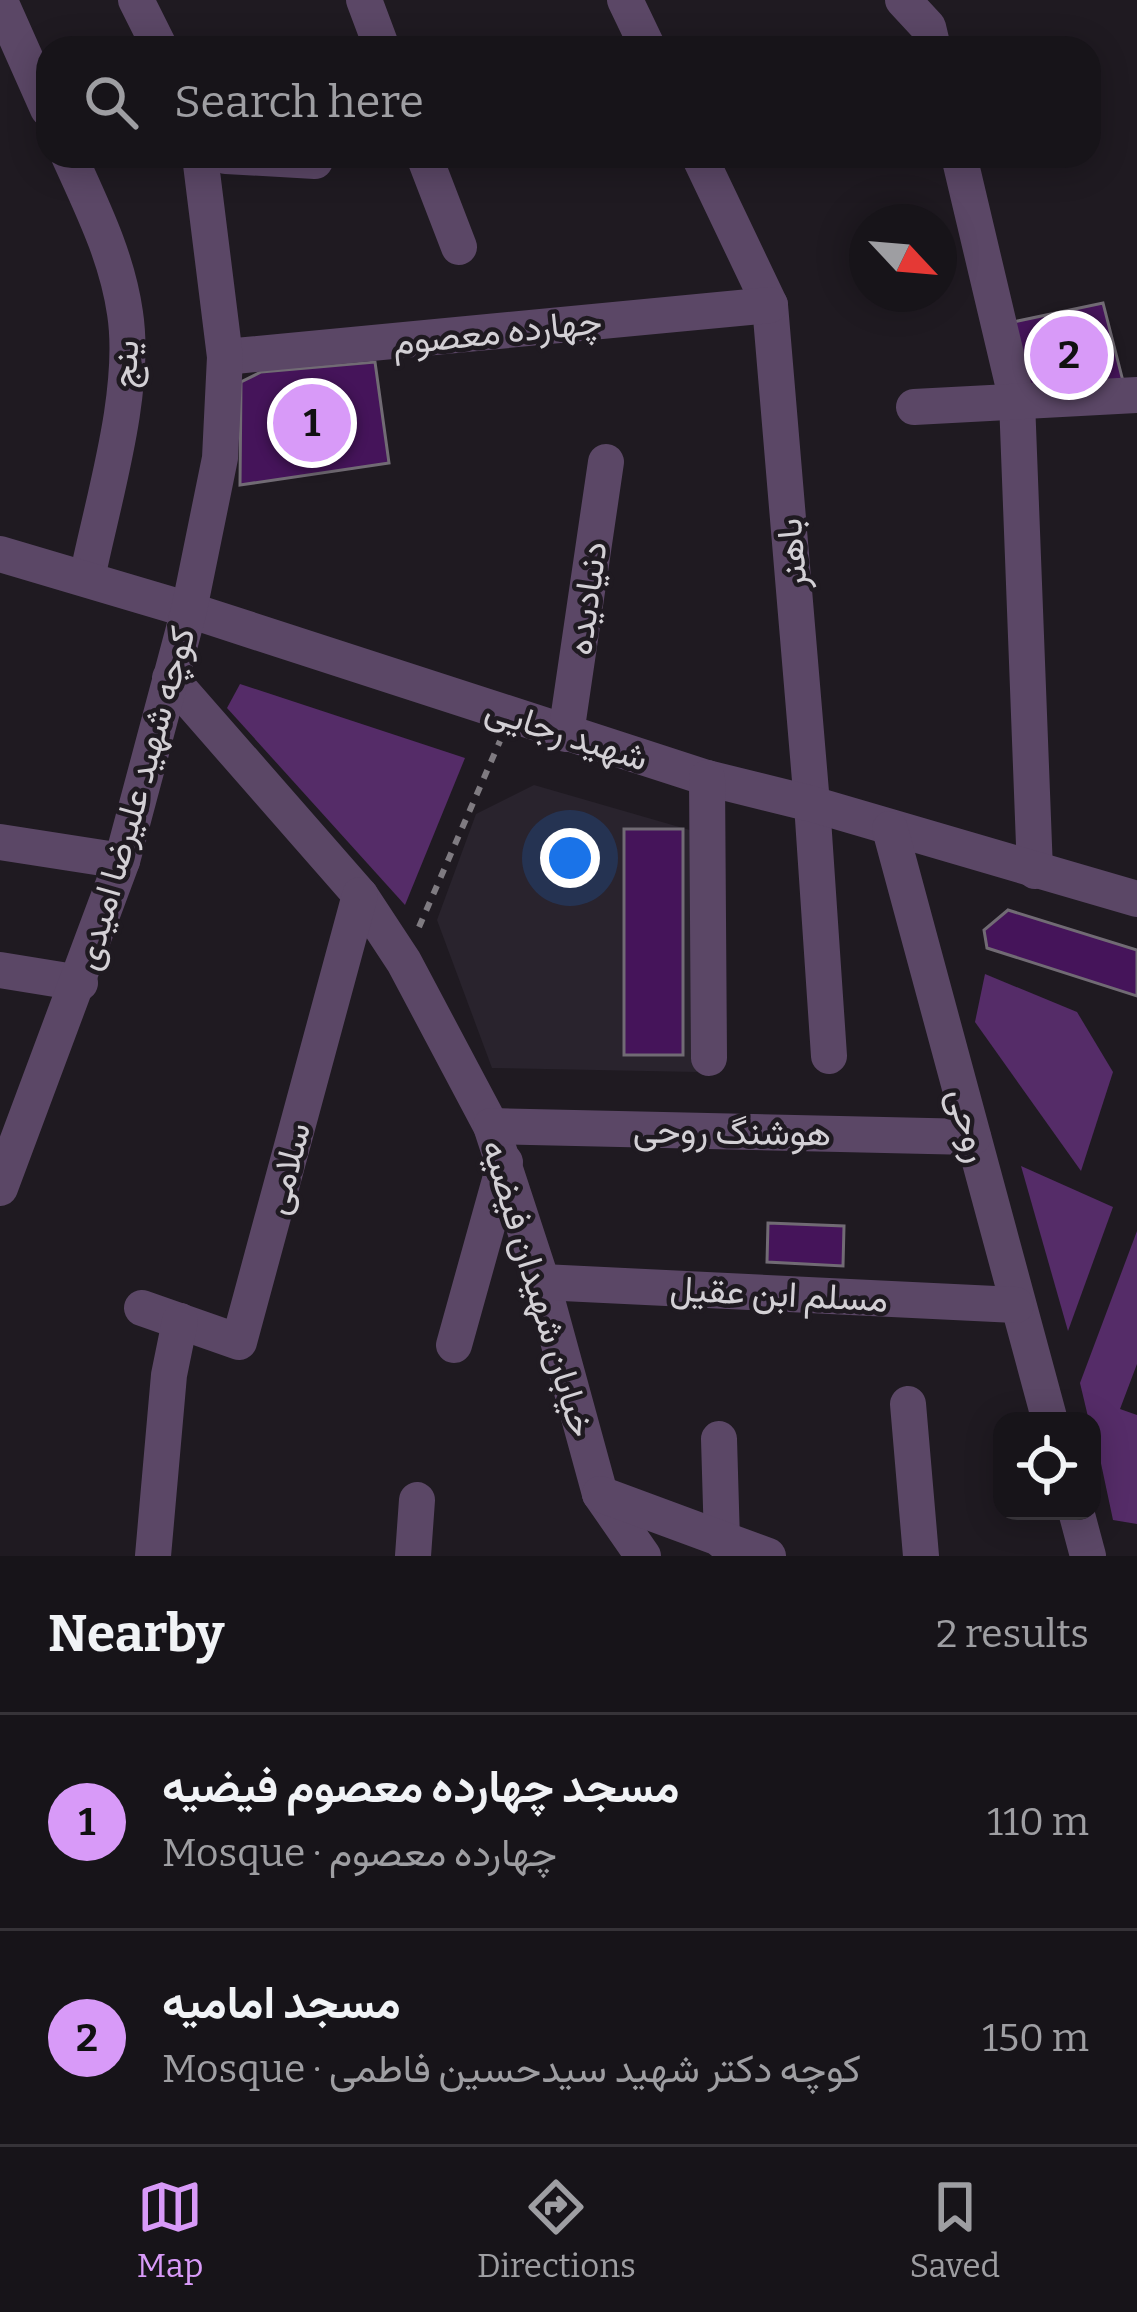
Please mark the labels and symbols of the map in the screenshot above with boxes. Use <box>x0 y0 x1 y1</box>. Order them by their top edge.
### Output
north arrow <box>849 204 957 312</box>
street label: چهارده معصوم <box>390 299 604 367</box>
pin: 2 <box>1030 310 1108 400</box>
street label: ینج <box>102 339 151 389</box>
pin: 1 <box>273 378 351 468</box>
street label: باهنر <box>767 517 817 592</box>
street label: دنیادیده <box>557 538 617 658</box>
street label: کوچه شهید علیرضا امیدی <box>65 621 207 976</box>
street label: شهید رجایی <box>480 687 654 781</box>
your location <box>540 828 600 888</box>
street label: روحی <box>938 1083 1000 1167</box>
street label: هوشنگ روحی <box>633 1108 831 1156</box>
street label: سلامی <box>254 1117 320 1219</box>
street label: خیابان شهیدان فیضیه <box>472 1134 604 1442</box>
street label: مسلم ابن عقیل <box>669 1266 889 1323</box>

